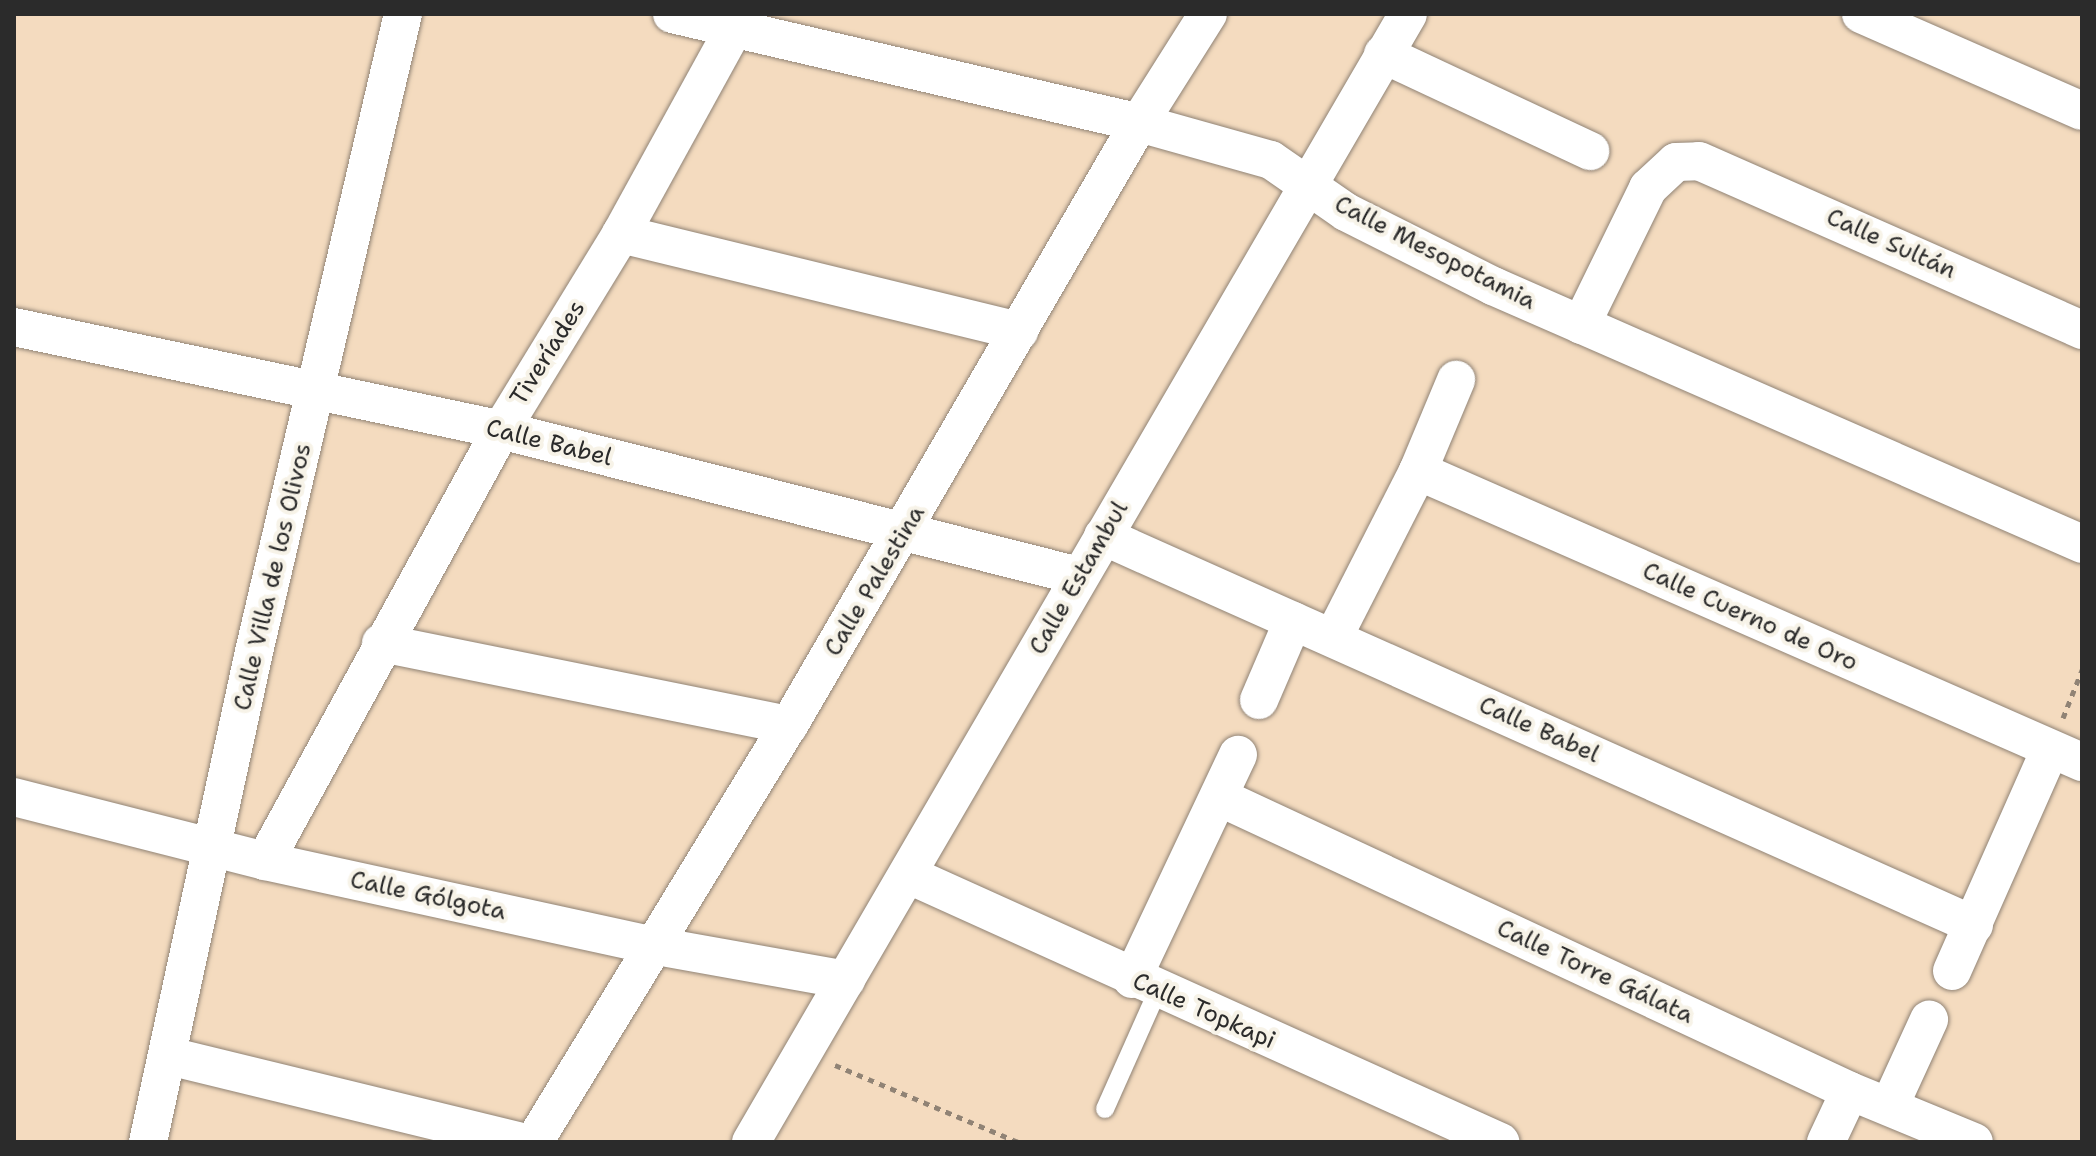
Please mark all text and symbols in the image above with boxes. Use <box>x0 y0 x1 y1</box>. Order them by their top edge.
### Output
street label: Calle Mesopotamia <box>1330 190 1540 316</box>
street label: Calle Sultán <box>1822 203 1960 285</box>
street label: Tiveríades <box>504 295 592 411</box>
street label: Calle Babel <box>483 413 615 473</box>
street label: Calle Villa de los Olivos <box>228 441 318 713</box>
street label: Calle Estambul <box>1023 496 1135 660</box>
street label: Calle Palestina <box>819 501 931 661</box>
street label: Calle Cuerno de Oro <box>1638 557 1862 677</box>
street label: Calle Babel <box>1474 691 1604 769</box>
street label: Calle Gólgota <box>348 865 508 927</box>
street label: Calle Torre Gálata <box>1492 914 1698 1030</box>
street label: Calle Topkapi <box>1128 967 1280 1055</box>

